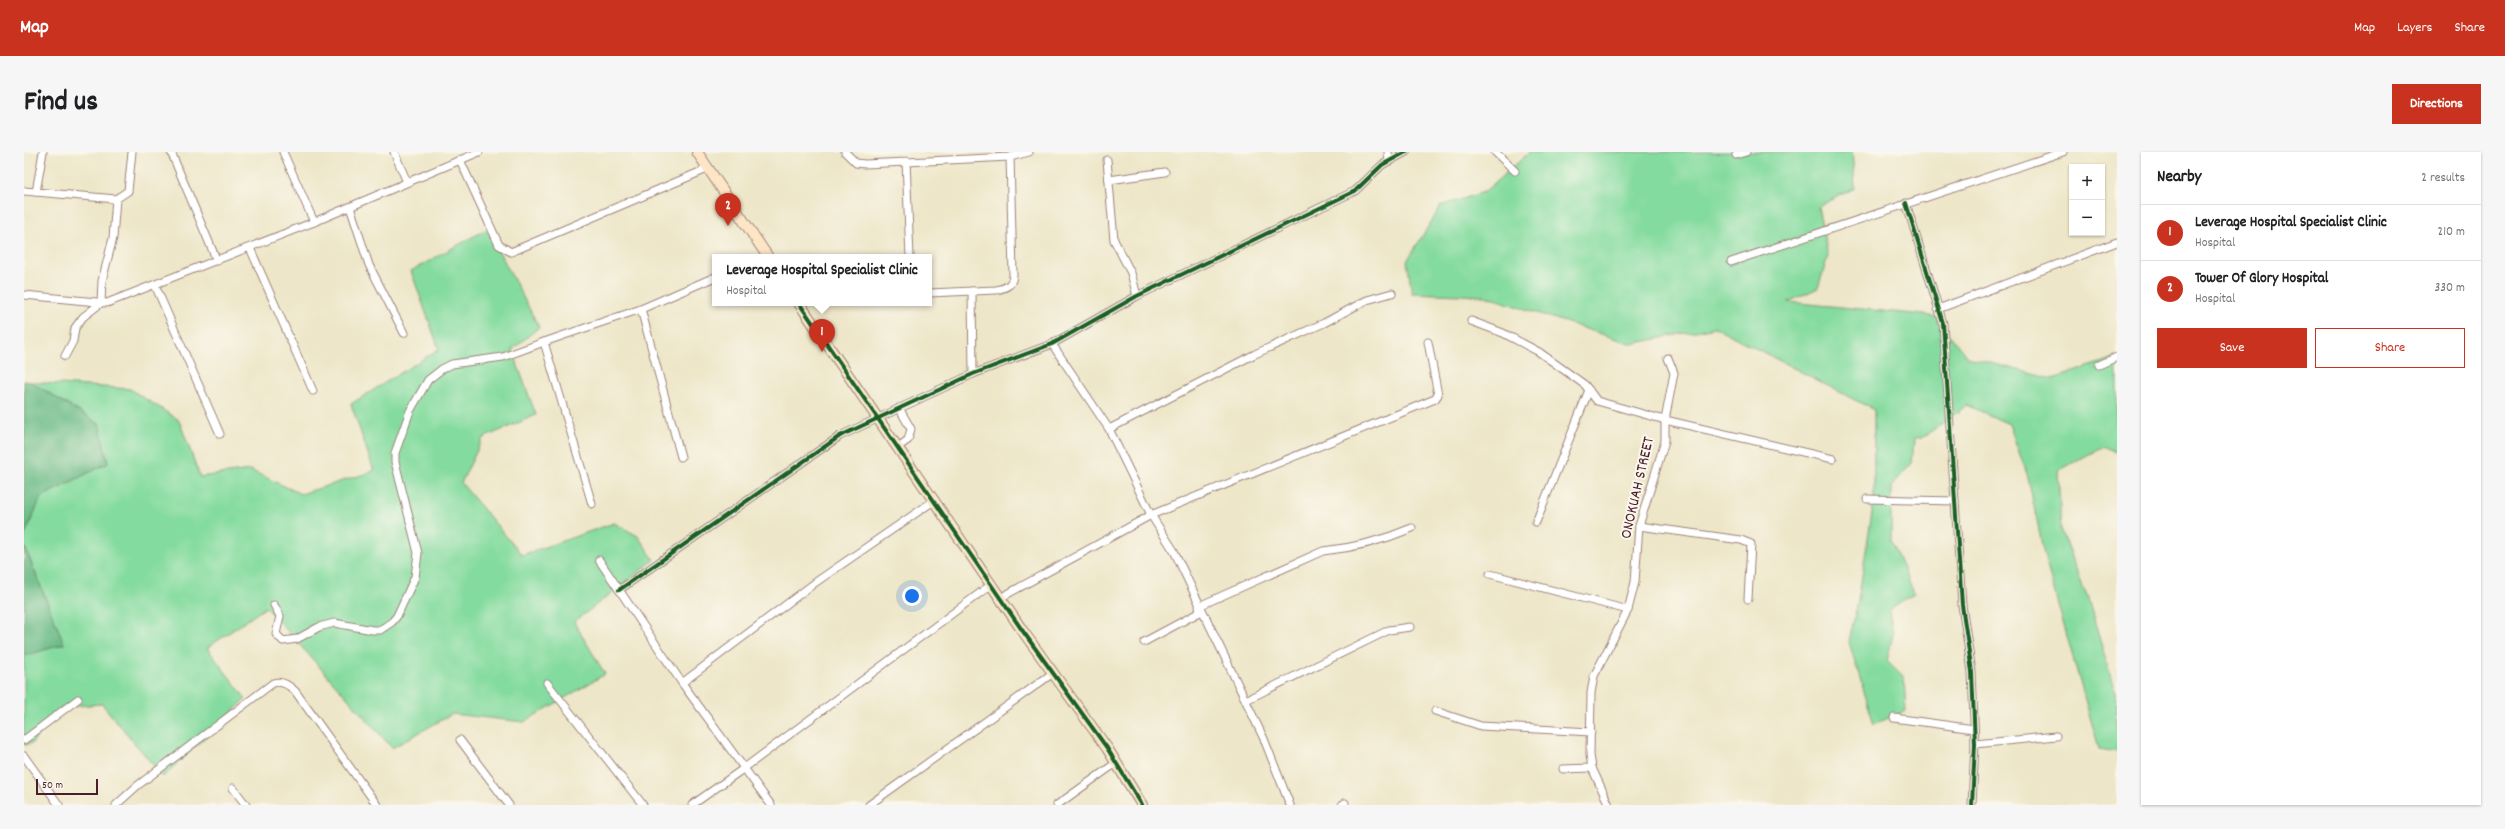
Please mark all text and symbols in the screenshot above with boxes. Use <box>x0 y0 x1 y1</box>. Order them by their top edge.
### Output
text: Map <box>20 15 49 42</box>
text: Map <box>2354 18 2375 38</box>
text: Layers <box>2397 18 2432 38</box>
text: Share <box>2454 18 2485 38</box>
text: Find us <box>24 84 98 124</box>
button: Directions <box>2392 84 2481 124</box>
map controls <box>2069 164 2105 236</box>
button: + <box>2069 164 2105 200</box>
text: Nearby <box>2157 166 2201 190</box>
text: 2 results <box>2421 169 2465 188</box>
pin: 2 <box>715 193 741 226</box>
button: − <box>2069 200 2105 236</box>
text: Leverage Hospital Specialist Clinic <box>2195 212 2387 234</box>
text: 1 <box>2169 223 2171 242</box>
text: 210 m <box>2437 223 2465 242</box>
text: Hospital <box>2195 234 2235 253</box>
popup <box>712 254 932 306</box>
text: Leverage Hospital Specialist Clinic <box>726 260 918 282</box>
text: Tower Of Glory Hospital <box>2195 268 2328 290</box>
text: 2 <box>2167 279 2173 298</box>
text: 330 m <box>2434 279 2465 298</box>
text: Hospital <box>726 282 766 301</box>
text: Hospital <box>2195 290 2235 309</box>
pin: 1 <box>809 319 835 352</box>
button: Save <box>2157 328 2307 368</box>
button: Share <box>2315 328 2465 368</box>
street label: ONOKUAH STREET <box>1615 434 1661 541</box>
your location <box>902 586 922 606</box>
scale bar <box>36 777 98 796</box>
text: 50 m <box>42 778 63 794</box>

